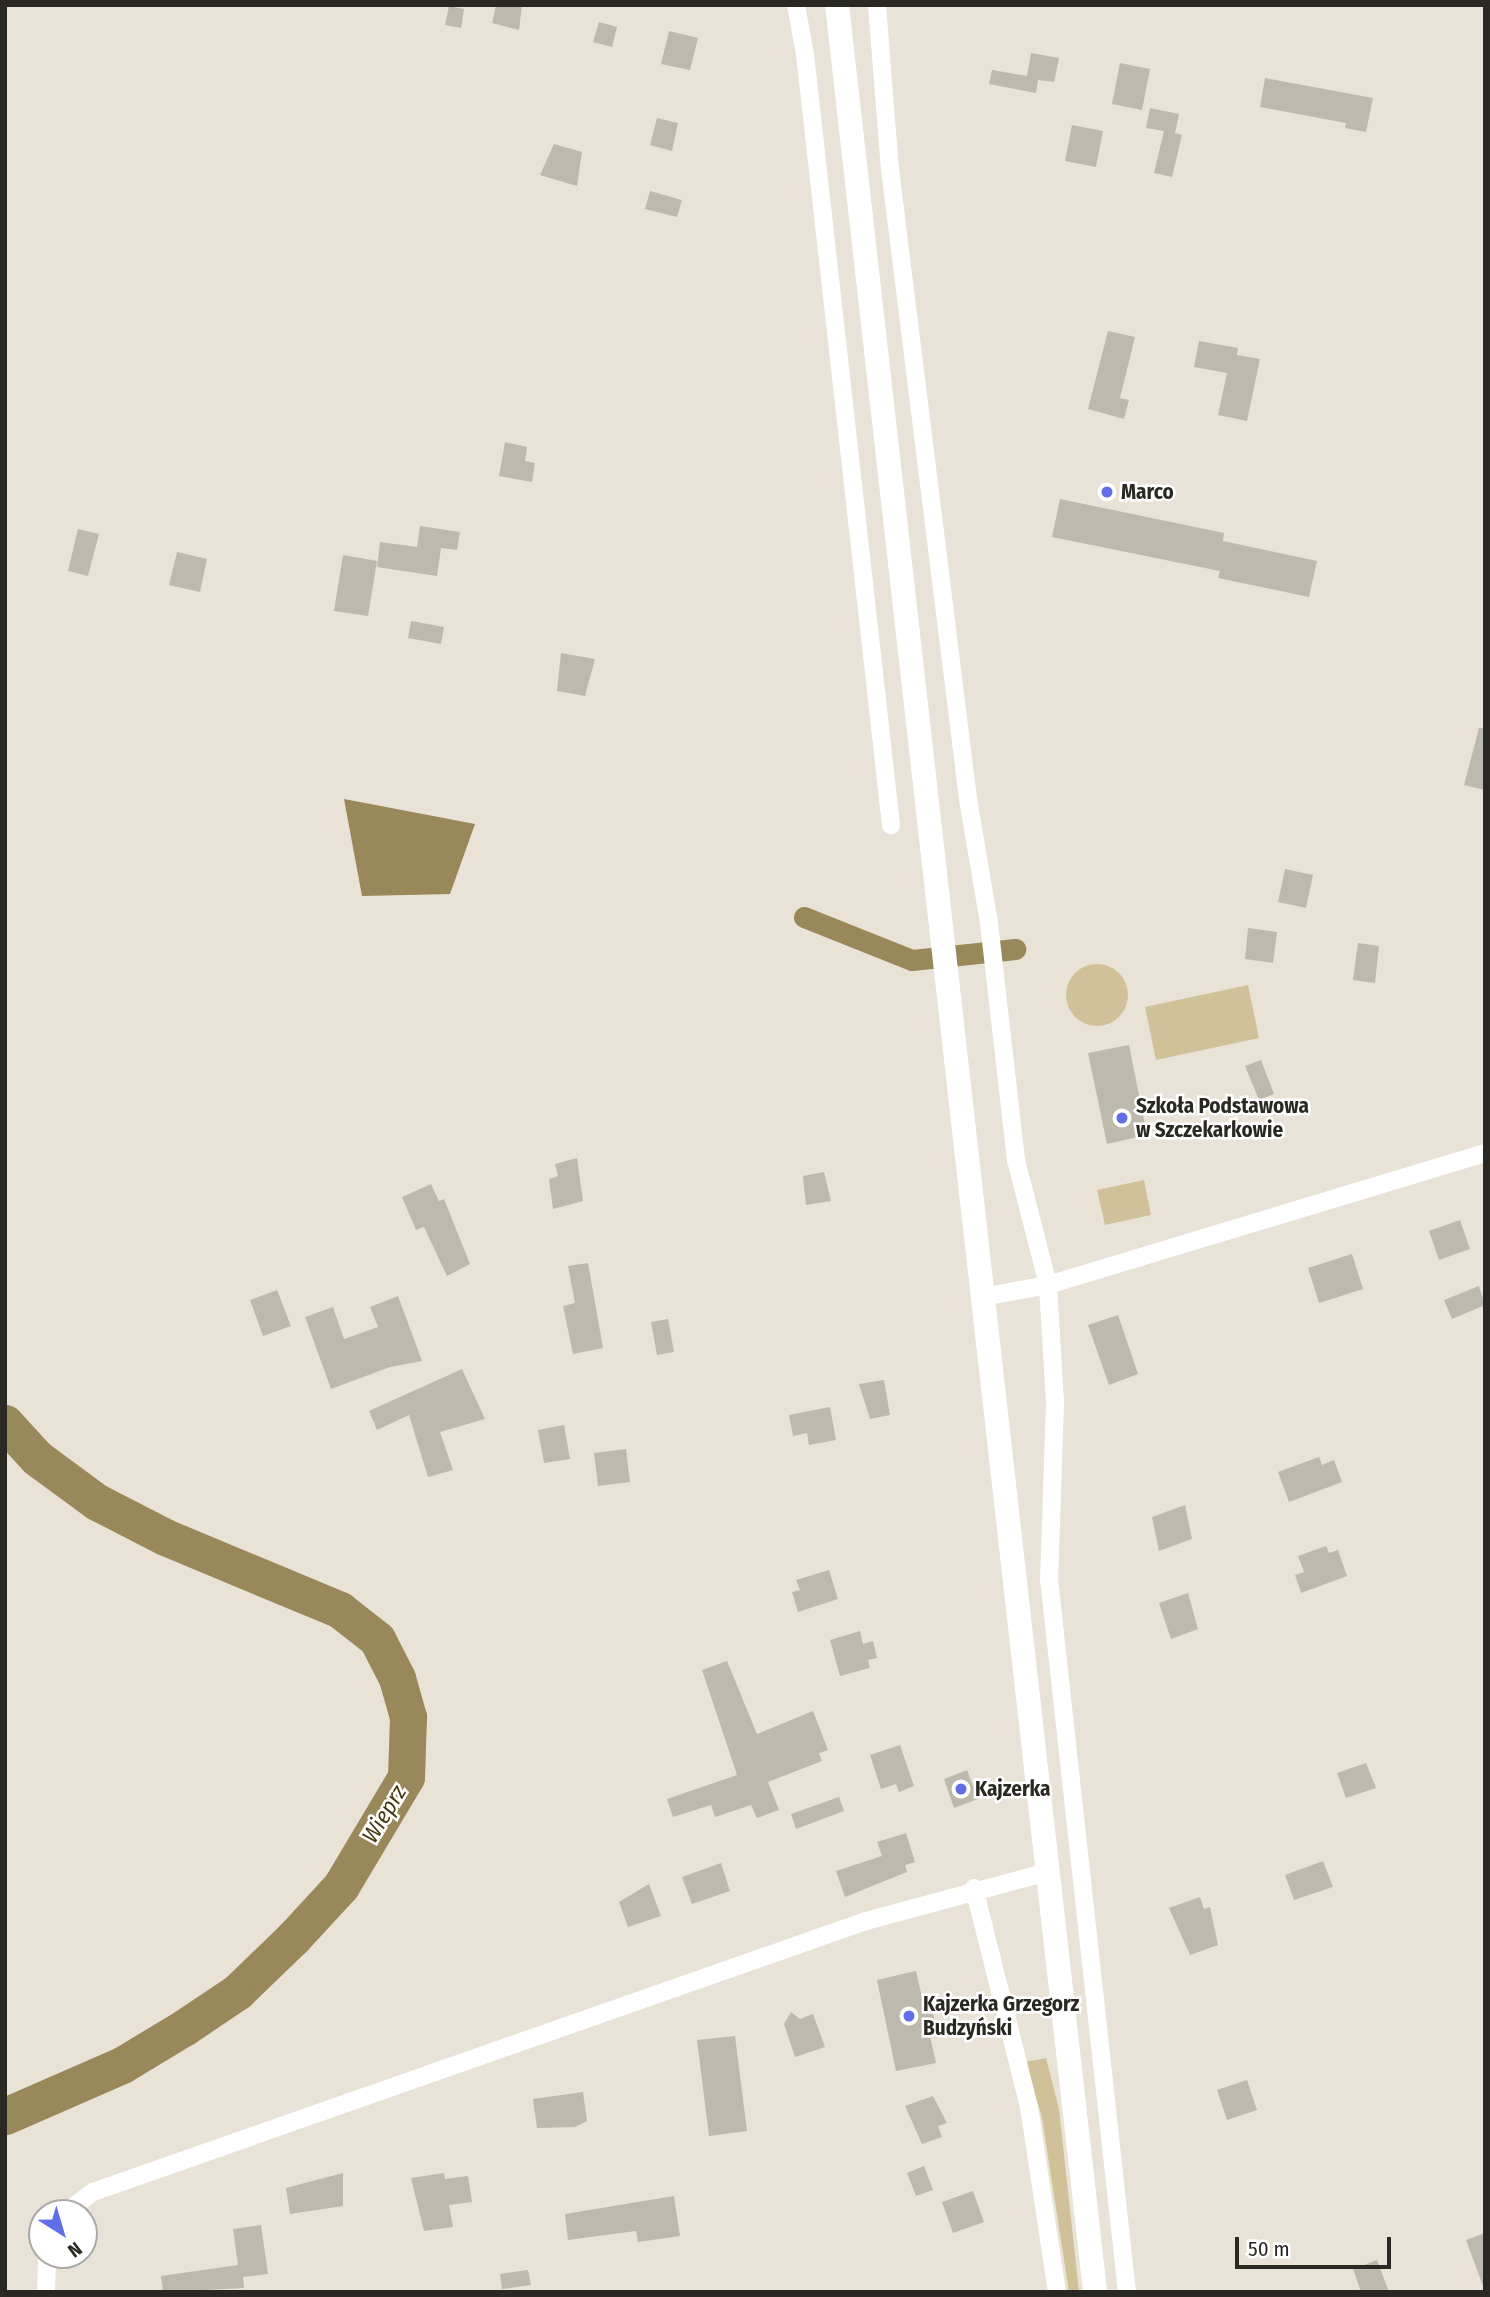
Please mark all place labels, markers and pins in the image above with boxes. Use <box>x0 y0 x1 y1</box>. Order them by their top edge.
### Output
place label: Marco <box>1121 479 1174 505</box>
marker: Marco <box>1099 484 1115 500</box>
place label: Szkoła Podstawowa w Szczekarkowie <box>1136 1093 1309 1143</box>
marker: Szkoła Podstawowa w Szczekarkowie <box>1114 1110 1130 1126</box>
place label: Kajzerka <box>975 1776 1050 1802</box>
marker: Kajzerka <box>953 1781 969 1797</box>
place label: Kajzerka Grzegorz Budzyński <box>923 1991 1079 2041</box>
marker: Kajzerka Grzegorz Budzyński <box>901 2008 917 2024</box>

